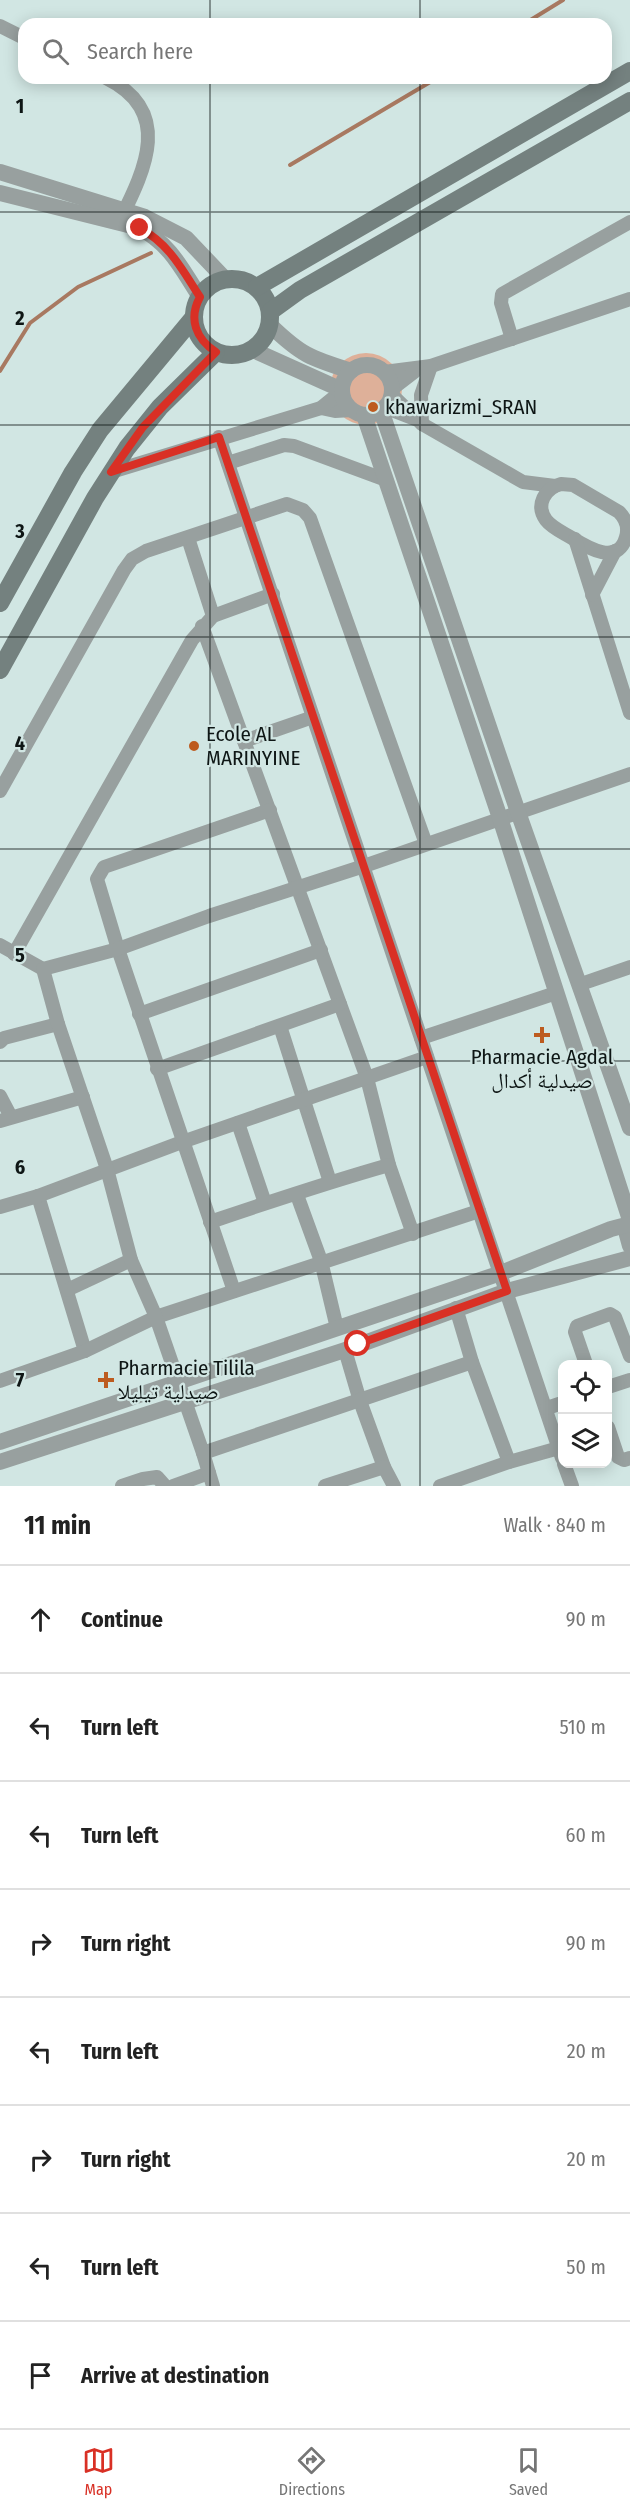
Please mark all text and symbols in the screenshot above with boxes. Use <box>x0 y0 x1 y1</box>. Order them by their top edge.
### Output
search box <box>18 18 612 84</box>
icon: search <box>39 35 72 68</box>
text: Search here <box>87 38 193 65</box>
text: 1 <box>16 94 24 118</box>
route end <box>126 214 152 240</box>
text: 2 <box>14 306 25 330</box>
place label: khawarizmi_SRAN <box>385 394 537 420</box>
marker: khawarizmi_SRAN <box>366 400 380 414</box>
text: 3 <box>14 519 25 543</box>
place label: Ecole AL MARINYINE <box>206 721 300 771</box>
text: 4 <box>15 731 25 755</box>
marker: Ecole AL MARINYINE <box>187 739 201 753</box>
text: 5 <box>15 943 25 967</box>
marker: Pharmacie Agdal صيدلية أكدال <box>535 1028 549 1042</box>
place label: Pharmacie Agdal صيدلية أكدال <box>471 1044 614 1094</box>
text: 6 <box>15 1155 25 1179</box>
route start <box>344 1330 370 1356</box>
place label: Pharmacie Tilila صيدلية تيليلا <box>118 1355 255 1405</box>
map controls <box>558 1360 612 1468</box>
button: locate <box>558 1360 612 1414</box>
text: 7 <box>16 1368 25 1392</box>
marker: Pharmacie Tilila صيدلية تيليلا <box>99 1373 113 1387</box>
button: layers <box>558 1414 612 1468</box>
text: 11 min <box>24 1510 91 1541</box>
text: Walk · 840 m <box>504 1513 606 1537</box>
icon: ahead <box>24 1603 57 1636</box>
text: Continue <box>81 1606 163 1633</box>
text: 90 m <box>566 1607 606 1631</box>
icon: left <box>24 1711 57 1744</box>
text: Turn left <box>81 1714 159 1741</box>
text: 510 m <box>560 1715 606 1739</box>
icon: left <box>24 1819 57 1852</box>
text: Turn left <box>81 1822 159 1849</box>
text: 60 m <box>566 1823 606 1847</box>
icon: right <box>24 1927 57 1960</box>
text: Turn right <box>81 1930 170 1957</box>
text: 90 m <box>566 1931 606 1955</box>
icon: left <box>24 2035 57 2068</box>
text: Turn left <box>81 2038 159 2065</box>
text: 20 m <box>567 2039 606 2063</box>
icon: right <box>24 2143 57 2176</box>
text: Turn right <box>81 2146 170 2173</box>
text: 20 m <box>567 2147 606 2171</box>
icon: left <box>24 2251 57 2284</box>
text: Turn left <box>81 2254 159 2281</box>
text: 50 m <box>566 2255 606 2279</box>
icon: arrive <box>24 2359 57 2392</box>
text: Arrive at destination <box>81 2362 269 2389</box>
tab: Map <box>82 2444 115 2499</box>
tab: Directions <box>279 2444 345 2499</box>
tab: Saved <box>509 2444 548 2499</box>

